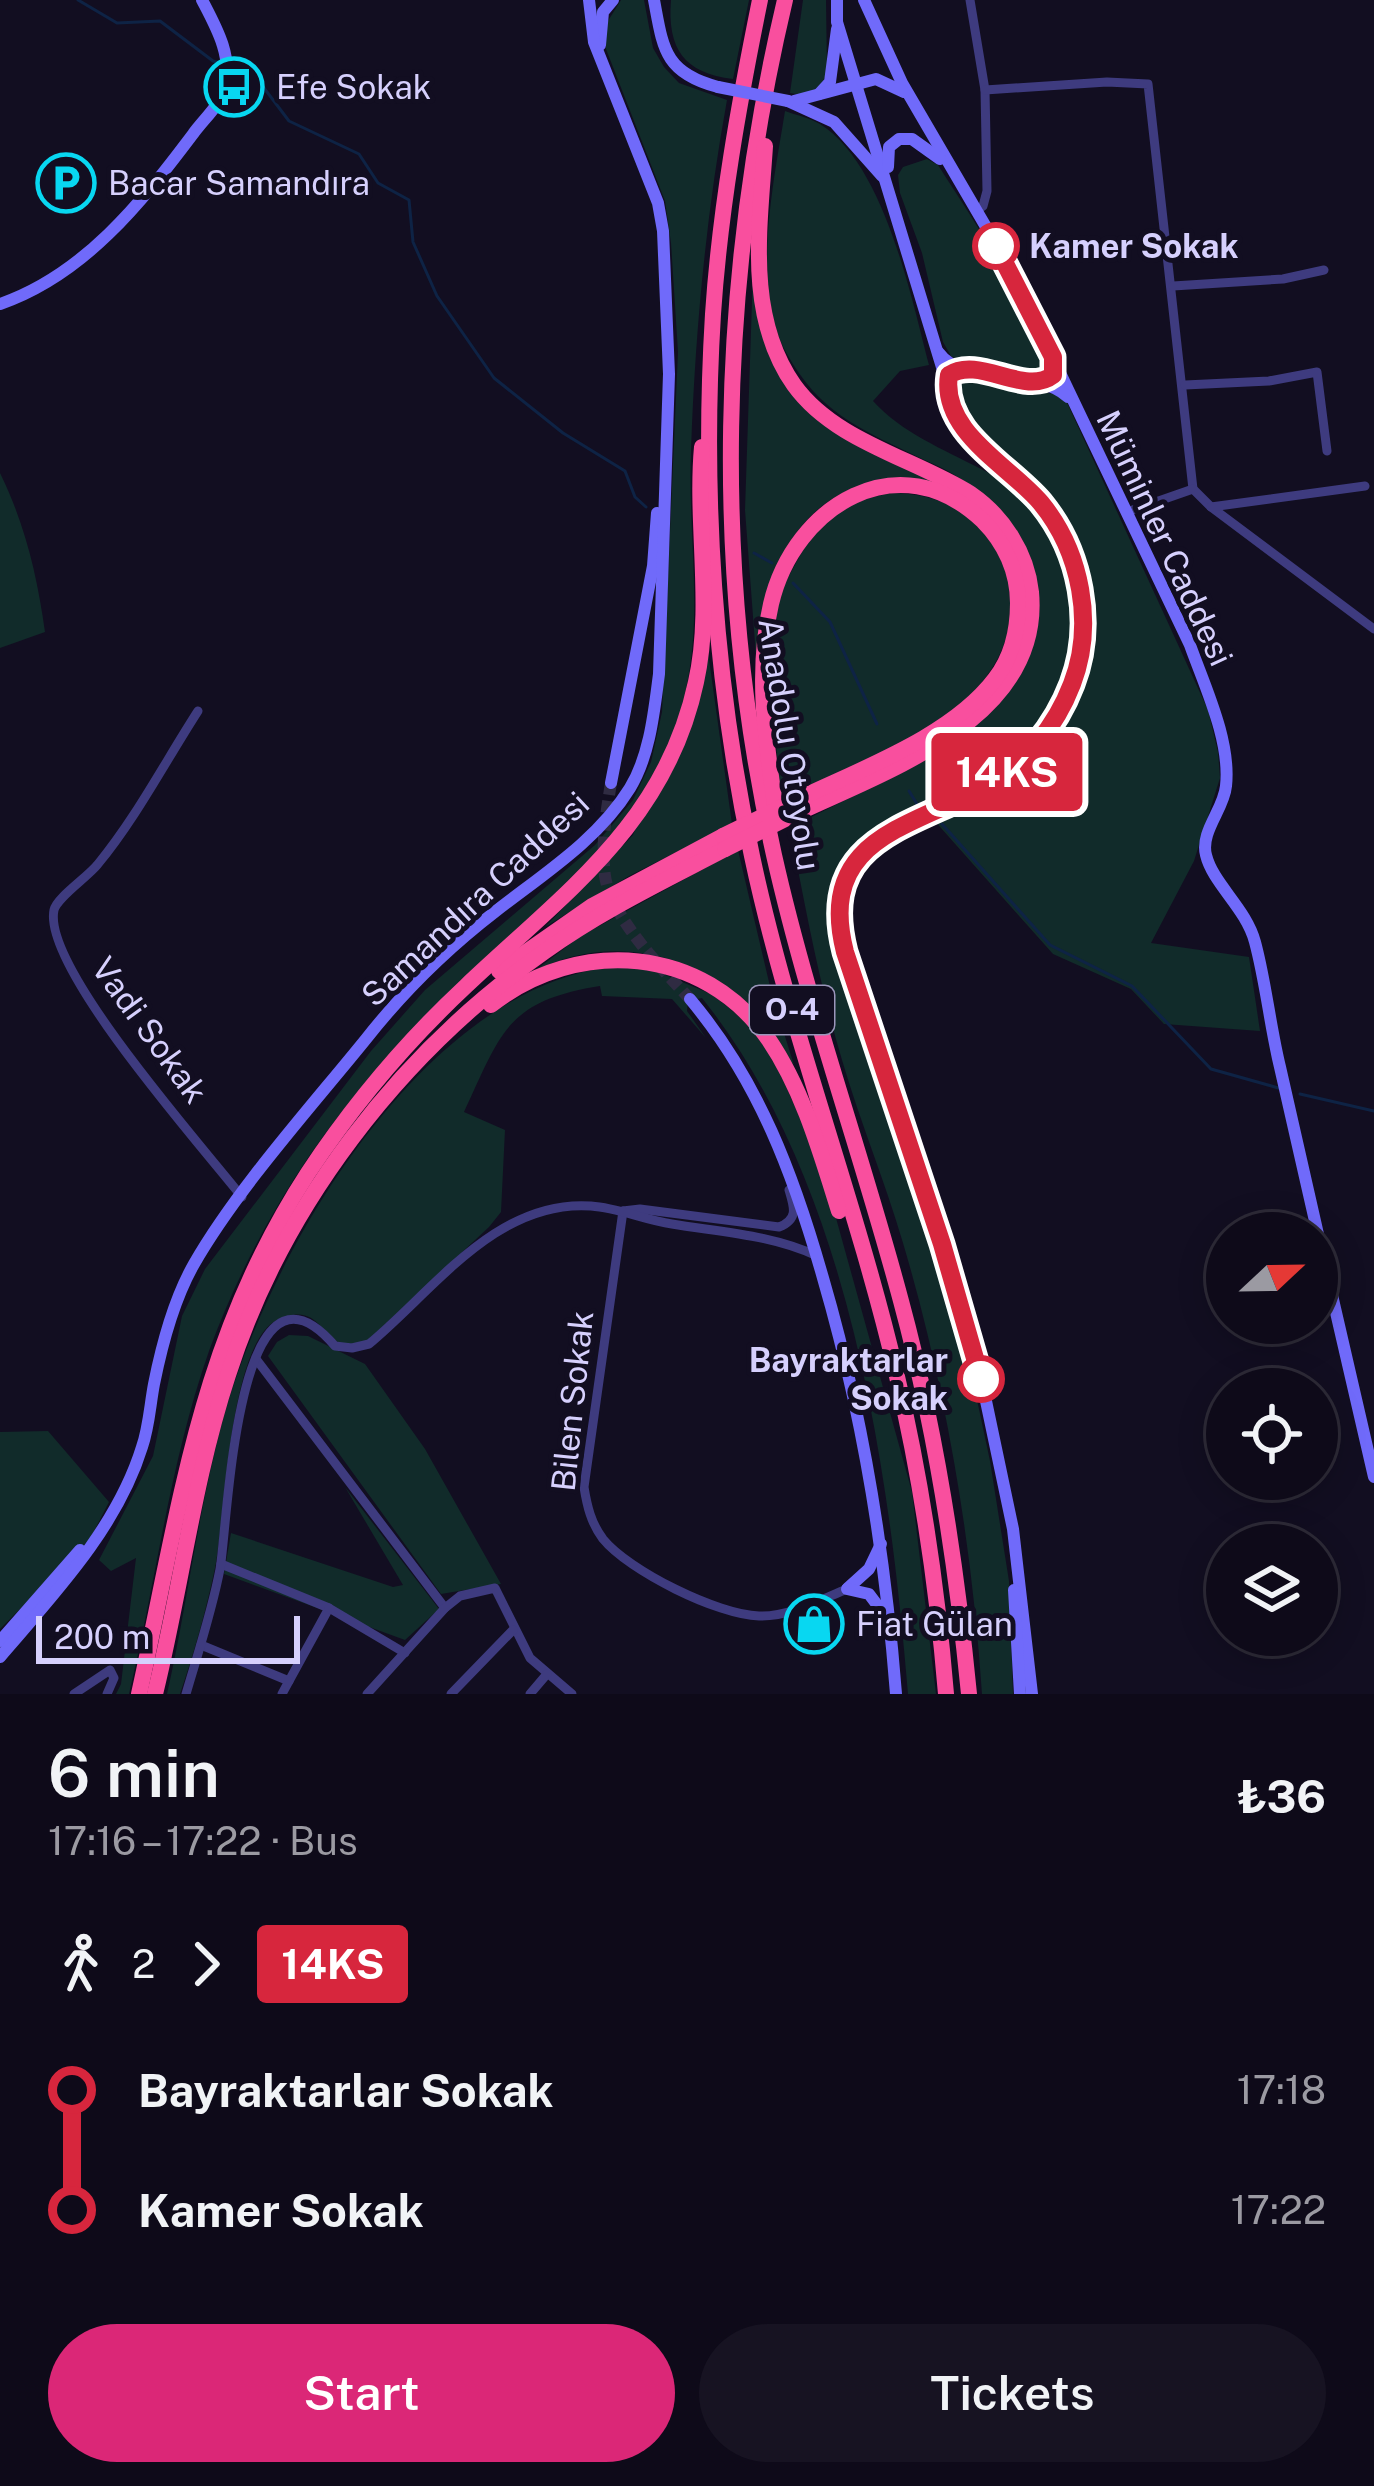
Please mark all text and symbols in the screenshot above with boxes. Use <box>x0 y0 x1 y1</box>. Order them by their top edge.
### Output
bus stop icon: Efe Sokak <box>203 56 265 118</box>
place label: Efe Sokak <box>276 68 431 106</box>
parking icon: Bacar Samandıra <box>35 152 97 214</box>
place label: Bacar Samandıra <box>108 164 370 202</box>
marker: Kamer Sokak <box>974 224 1018 268</box>
place label: Kamer Sokak <box>1029 227 1239 265</box>
street label: Müminler Caddesi <box>1089 404 1241 672</box>
street label: Anadolu Otoyolu <box>751 615 829 873</box>
line badge: 14KS <box>923 733 1091 811</box>
text: 14KS <box>955 747 1059 796</box>
street label: Samandıra Caddesi <box>354 784 596 1014</box>
street label: Vadi Sokak <box>84 950 216 1110</box>
road number: O-4 <box>750 986 834 1034</box>
north arrow <box>1206 1212 1338 1344</box>
map controls <box>1206 1212 1338 1656</box>
street label: Bilen Sokak <box>544 1309 600 1493</box>
place label: Bayraktarlar Sokak <box>749 1341 948 1417</box>
marker: Bayraktarlar Sokak <box>959 1357 1003 1401</box>
button: locate <box>1206 1368 1338 1500</box>
button: layers <box>1206 1524 1338 1656</box>
shop icon: Fiat Gülan <box>783 1593 845 1655</box>
place label: Fiat Gülan <box>856 1605 1013 1643</box>
scale bar <box>36 1610 300 1663</box>
text: 200 m <box>54 1618 150 1656</box>
text: 6 min <box>48 1734 220 1812</box>
text: ₺36 <box>1237 1770 1326 1823</box>
text: 17:16 – 17:22 · Bus <box>48 1818 358 1864</box>
icon: walk <box>48 1931 114 1997</box>
icon: forward <box>173 1931 239 1997</box>
text: 14KS <box>281 1939 384 1988</box>
text: 2 <box>132 1941 155 1987</box>
text: Bayraktarlar Sokak <box>138 2064 554 2117</box>
text: 17:18 <box>1237 2067 1326 2113</box>
text: Kamer Sokak <box>138 2184 424 2237</box>
text: 17:22 <box>1231 2187 1326 2233</box>
button: Start <box>48 2324 675 2462</box>
button: Tickets <box>699 2324 1326 2462</box>

